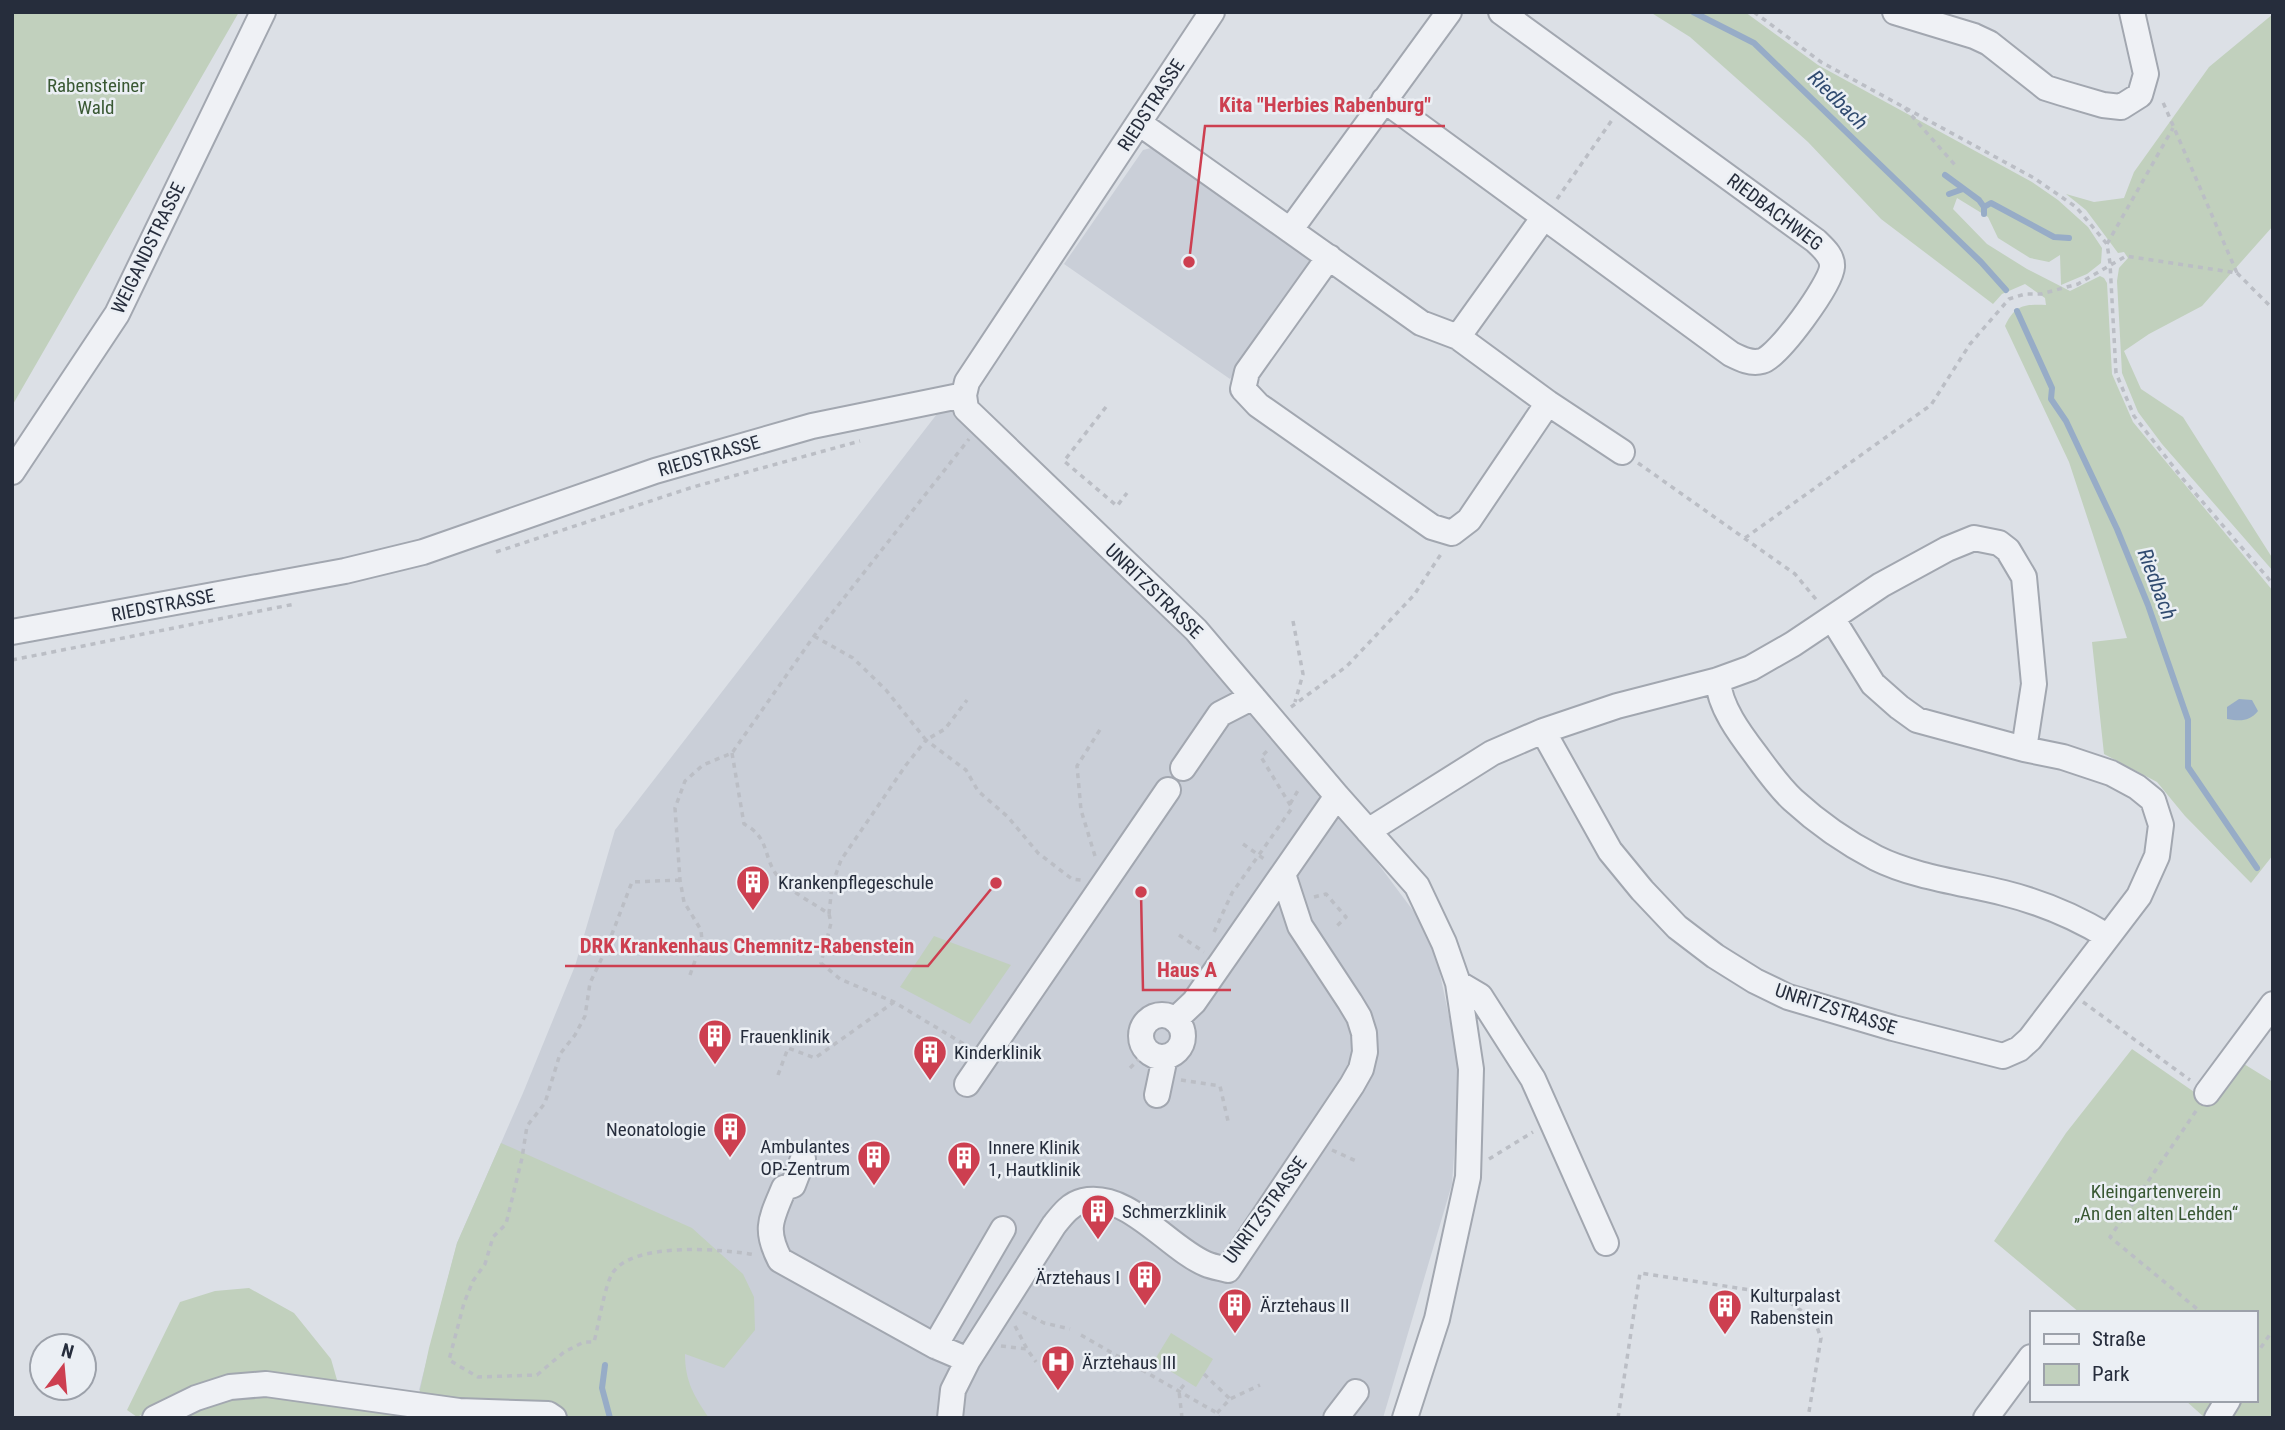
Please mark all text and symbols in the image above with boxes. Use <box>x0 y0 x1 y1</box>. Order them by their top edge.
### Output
street label: RIEDSTRASSE <box>1113 55 1189 155</box>
water label: Riedbach <box>1803 65 1873 135</box>
park label: Rabensteiner Wald <box>47 74 145 119</box>
callout: Kita "Herbies Rabenburg" <box>1205 84 1445 126</box>
text: Kita "Herbies Rabenburg" <box>1219 93 1431 117</box>
street label: RIEDBACHWEG <box>1723 168 1827 256</box>
street label: WEIGANDSTRASSE <box>106 179 190 317</box>
street label: RIEDSTRASSE <box>655 430 763 482</box>
street label: UNRITZSTRASSE <box>1100 539 1208 643</box>
water label: Riedbach <box>2133 545 2181 623</box>
street label: RIEDSTRASSE <box>109 584 217 626</box>
building icon: Krankenpflegeschule <box>734 863 772 912</box>
place label: Krankenpflegeschule <box>778 871 934 894</box>
callout: DRK Krankenhaus Chemnitz-Rabenstein <box>565 924 928 966</box>
text: DRK Krankenhaus Chemnitz-Rabenstein <box>580 934 914 958</box>
callout: Haus A <box>1143 948 1231 990</box>
text: Haus A <box>1157 958 1217 982</box>
street label: UNRITZSTRASSE <box>1772 978 1900 1040</box>
building icon: Frauenklinik <box>696 1017 734 1066</box>
place label: Frauenklinik <box>740 1025 831 1048</box>
building icon: Kinderklinik <box>911 1033 949 1082</box>
place label: Kinderklinik <box>954 1041 1042 1064</box>
building icon: Neonatologie <box>711 1110 749 1159</box>
place label: Neonatologie <box>606 1118 706 1141</box>
place label: Ambulantes OP-Zentrum <box>760 1135 850 1180</box>
place label: Innere Klinik 1, Hautklinik <box>988 1136 1081 1181</box>
building icon: Ambulantes OP-Zentrum <box>855 1138 893 1187</box>
building icon: Innere Klinik 1, Hautklinik <box>945 1139 983 1188</box>
street label: UNRITZSTRASSE <box>1218 1152 1312 1268</box>
park label: Kleingartenverein „An den alten Lehden“ <box>2074 1180 2239 1225</box>
building icon: Schmerzklinik <box>1079 1192 1117 1241</box>
place label: Schmerzklinik <box>1122 1200 1227 1223</box>
building icon: Ärztehaus I <box>1126 1258 1164 1307</box>
place label: Ärztehaus I <box>1035 1266 1120 1289</box>
place label: Kulturpalast Rabenstein <box>1750 1284 1841 1329</box>
building icon: Ärztehaus II <box>1216 1286 1254 1335</box>
building icon: Kulturpalast Rabenstein <box>1706 1287 1744 1336</box>
place label: Ärztehaus II <box>1260 1294 1350 1317</box>
legend <box>2030 1311 2257 1402</box>
text: Straße <box>2092 1327 2146 1351</box>
north arrow <box>28 1332 98 1402</box>
text: N <box>59 1338 76 1364</box>
hospital icon: Ärztehaus III <box>1039 1343 1077 1392</box>
place label: Ärztehaus III <box>1082 1351 1176 1374</box>
text: Park <box>2092 1362 2130 1386</box>

